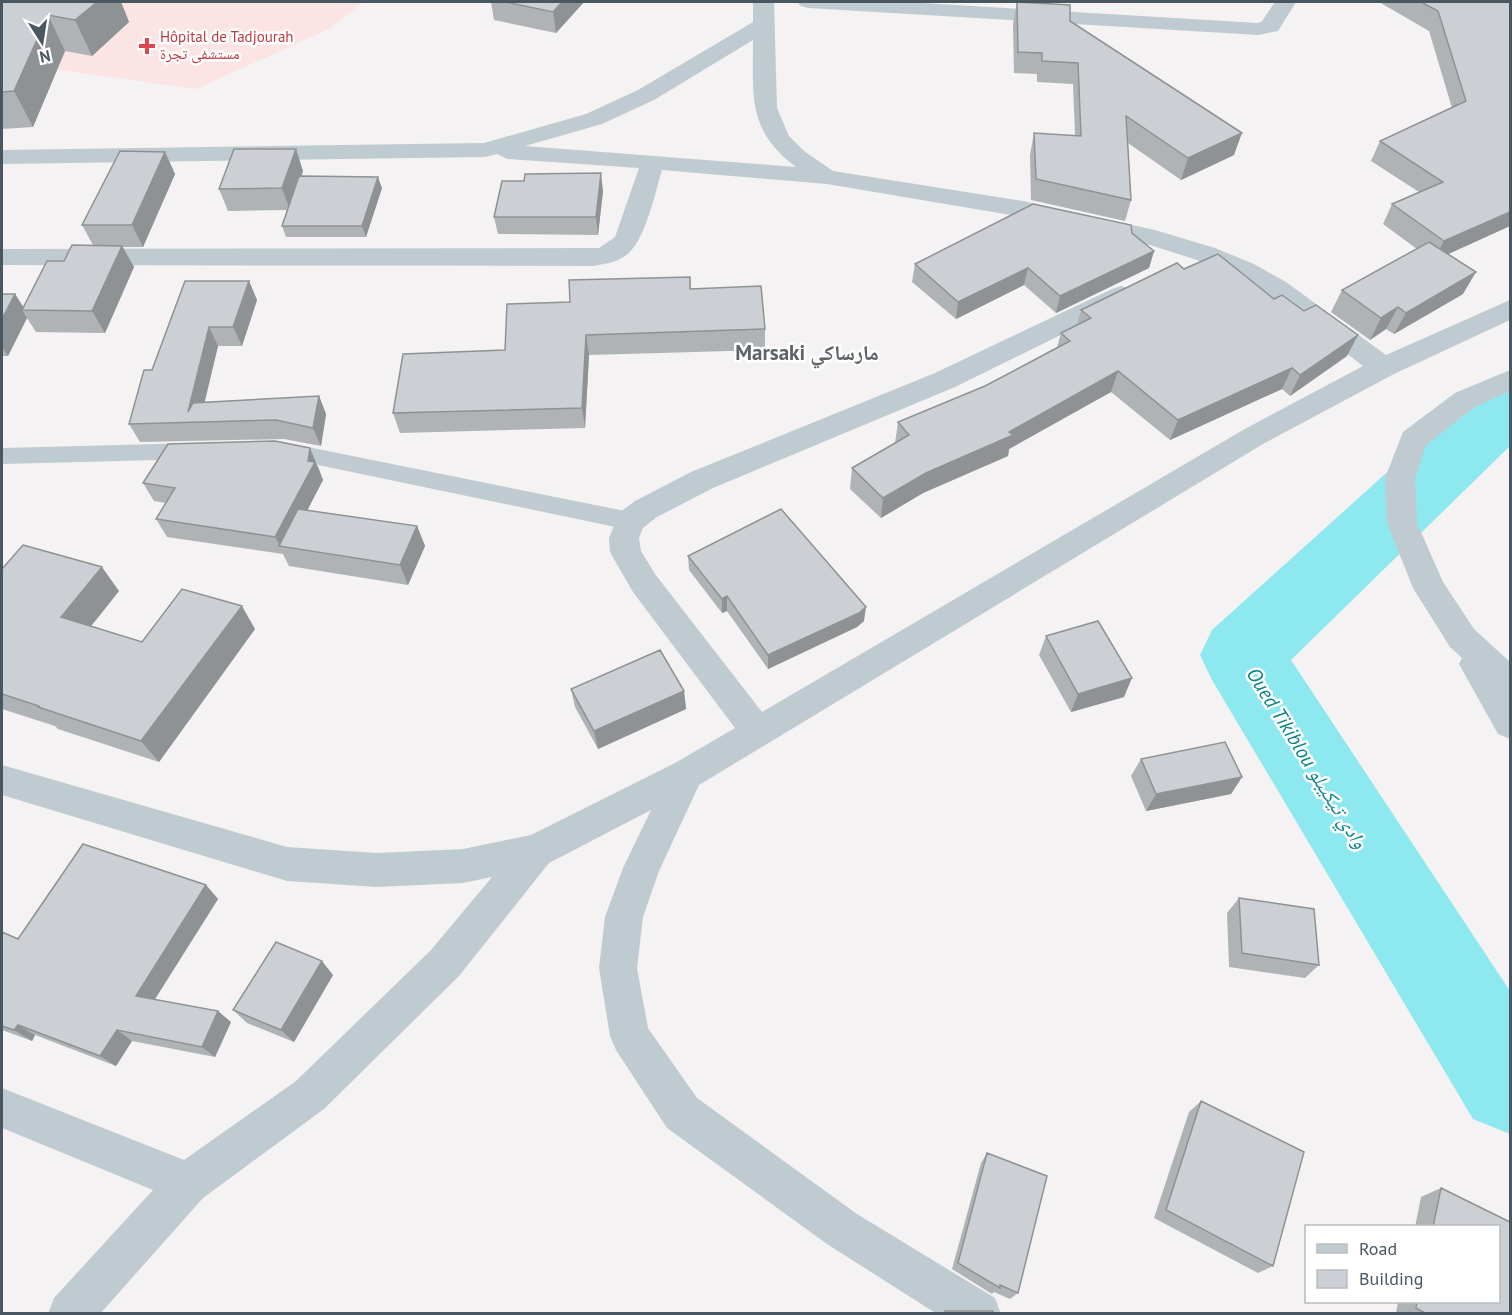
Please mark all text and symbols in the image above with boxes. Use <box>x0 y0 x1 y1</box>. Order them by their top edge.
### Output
north arrow <box>12 12 72 72</box>
place label: Hôpital de Tadjourah مستشفى تجرة <box>160 27 294 64</box>
marker: Hôpital de Tadjourah مستشفى تجرة <box>138 37 156 55</box>
text: N <box>38 46 52 68</box>
district label: Marsaki مارساكي <box>735 339 879 369</box>
water label: Oued Tikiblou وادي تيكيبلو <box>1238 663 1373 855</box>
legend <box>1305 1225 1500 1303</box>
text: Road <box>1359 1237 1397 1260</box>
text: Building <box>1359 1267 1423 1290</box>

